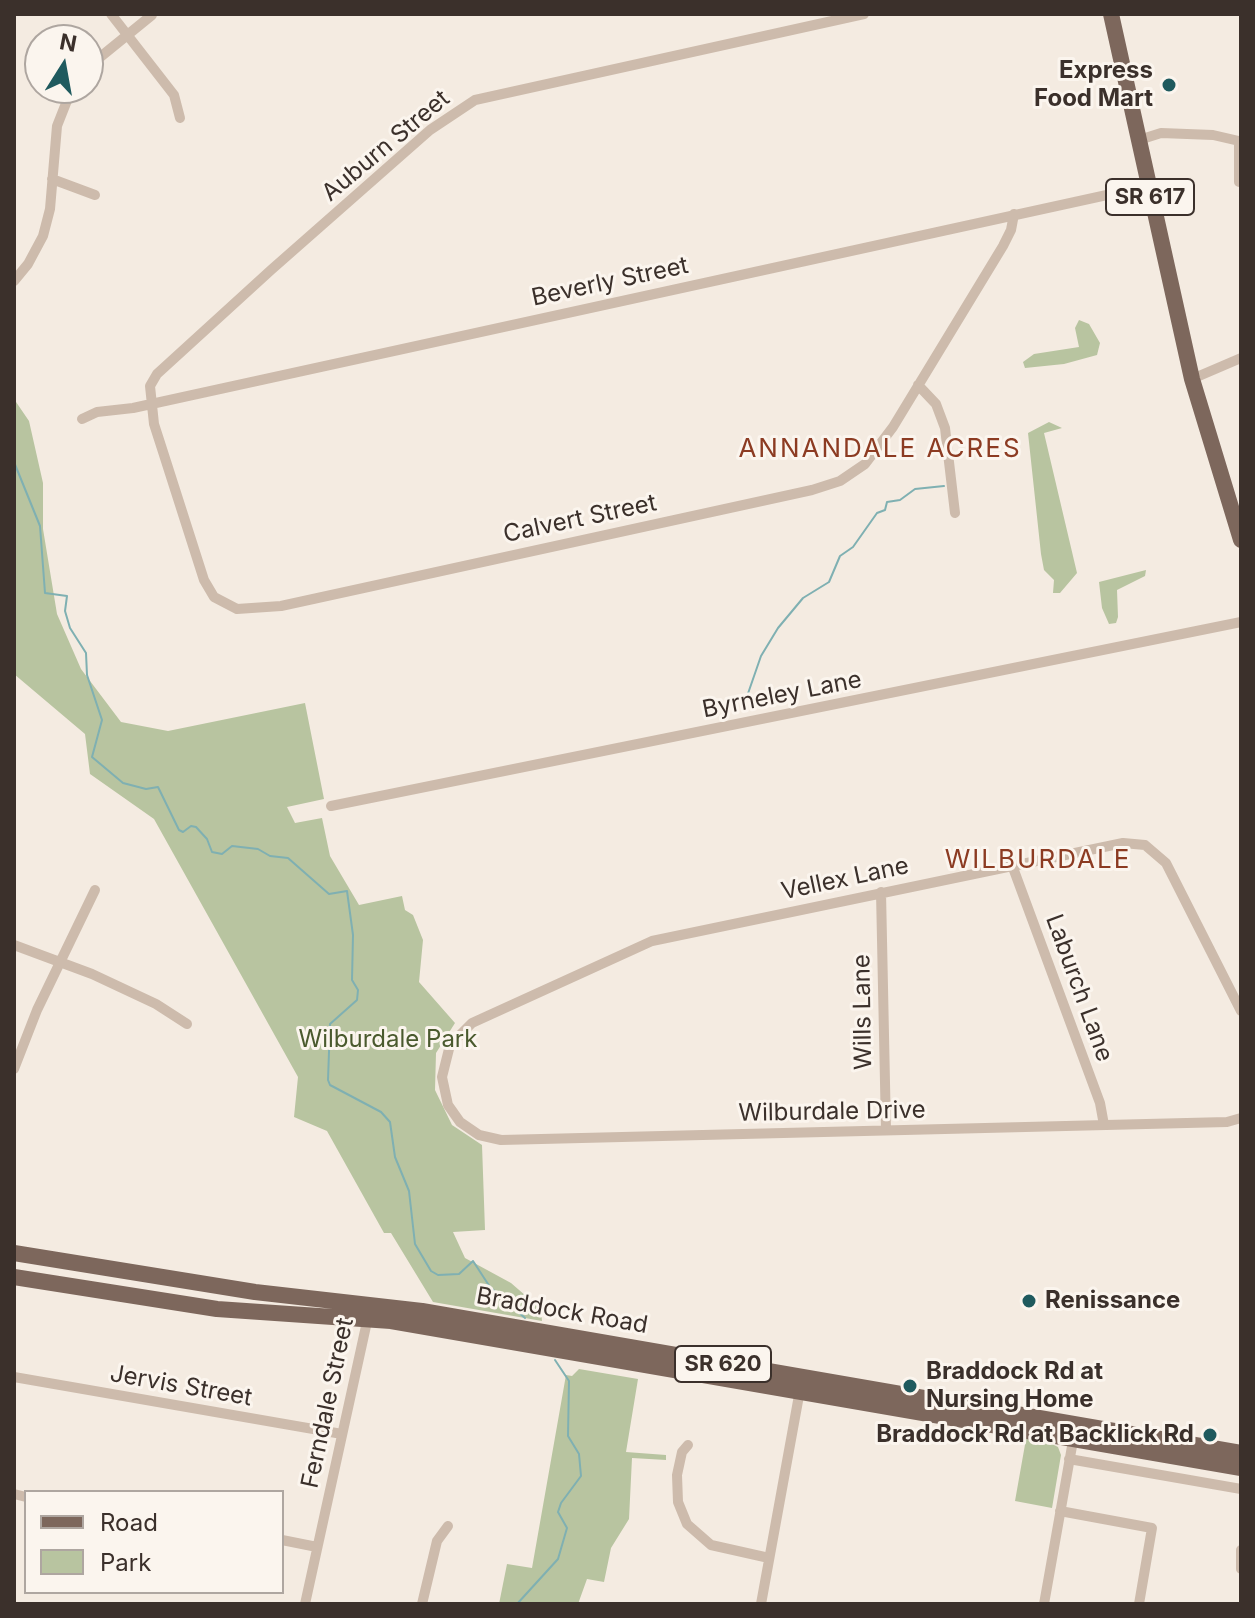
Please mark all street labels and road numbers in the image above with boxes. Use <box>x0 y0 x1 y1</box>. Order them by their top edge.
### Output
street label: Auburn Street <box>316 84 456 208</box>
road number: SR 617 <box>1106 179 1194 215</box>
street label: Beverly Street <box>529 251 691 313</box>
street label: Calvert Street <box>501 489 659 549</box>
street label: Byrneley Lane <box>700 665 864 725</box>
street label: Vellex Lane <box>779 851 911 907</box>
street label: Laburch Lane <box>1039 911 1119 1065</box>
street label: Wills Lane <box>848 954 878 1070</box>
street label: Wilburdale Drive <box>738 1096 926 1128</box>
street label: Braddock Road <box>474 1282 650 1340</box>
street label: Ferndale Street <box>296 1315 360 1491</box>
road number: SR 620 <box>675 1346 771 1382</box>
street label: Jervis Street <box>108 1359 254 1413</box>

